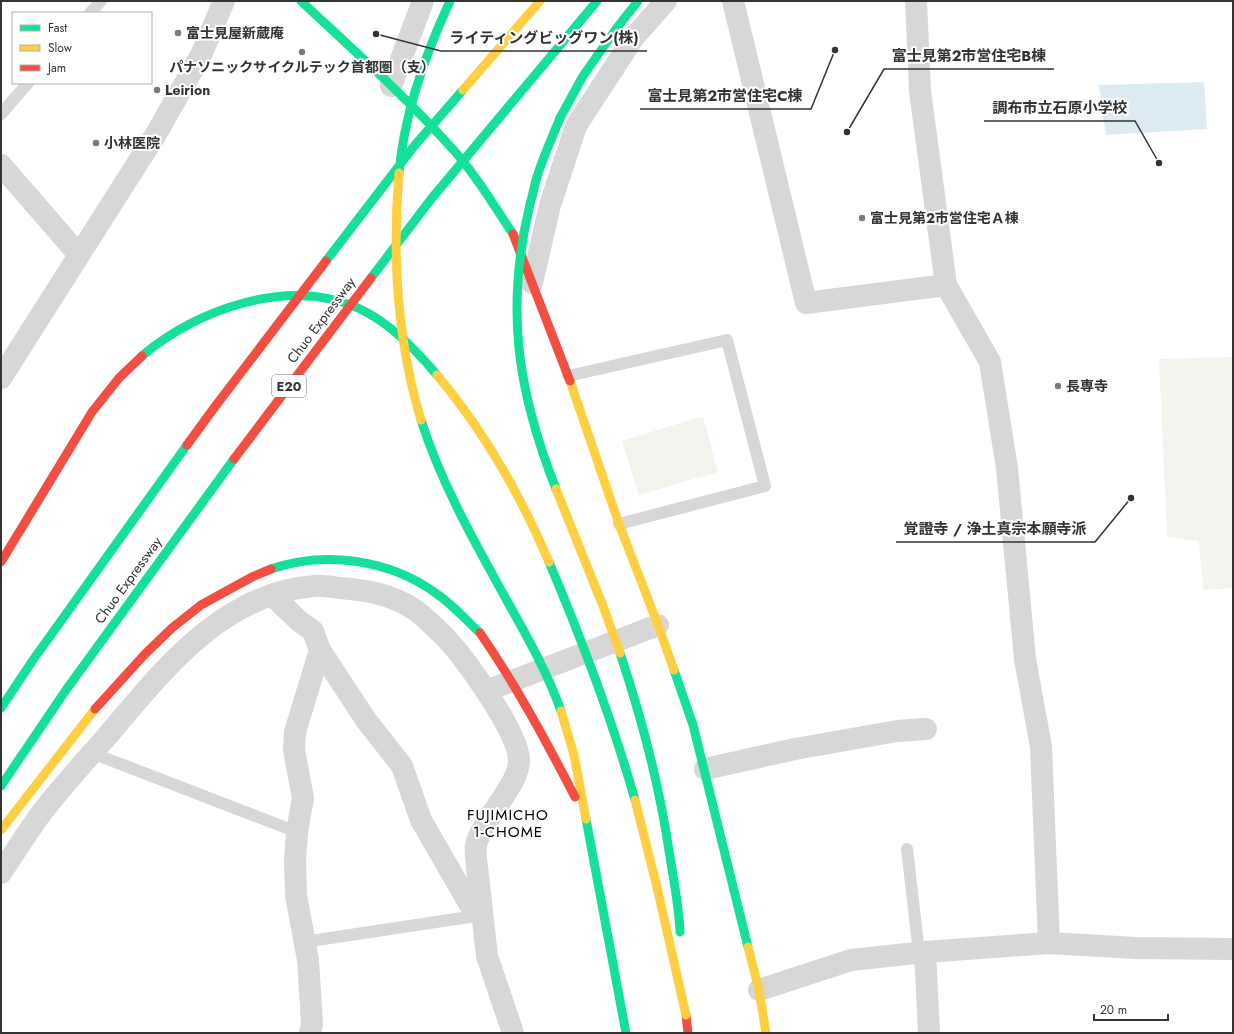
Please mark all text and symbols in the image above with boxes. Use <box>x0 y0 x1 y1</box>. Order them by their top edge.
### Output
legend <box>12 12 152 84</box>
text: Fast <box>48 19 67 37</box>
place label: 富士見屋新蔵庵 <box>186 23 284 43</box>
callout: ライティングビッグワン(株) <box>441 24 647 51</box>
text: ライティングビッグワン(株) <box>449 27 639 49</box>
marker: 富士見屋新蔵庵 <box>173 28 183 38</box>
text: Slow <box>48 39 73 57</box>
callout: 富士見第２市営住宅B棟 <box>884 42 1054 69</box>
text: 富士見第２市営住宅B棟 <box>892 45 1046 67</box>
marker: パナソニックサイクルテック首都圏（支） <box>297 47 307 57</box>
place label: パナソニックサイクルテック首都圏（支） <box>169 57 435 77</box>
text: Jam <box>46 59 66 77</box>
place label: Leirion <box>165 80 210 100</box>
callout: 富士見第２市営住宅C棟 <box>640 82 811 109</box>
marker: Leirion <box>152 85 162 95</box>
text: 富士見第２市営住宅C棟 <box>648 85 802 107</box>
callout: 調布市立石原小学校 <box>984 94 1135 121</box>
text: 調布市立石原小学校 <box>992 97 1128 119</box>
place label: 小林医院 <box>104 133 160 153</box>
marker: 小林医院 <box>91 138 101 148</box>
place label: 富士見第２市営住宅Ａ棟 <box>870 208 1019 228</box>
marker: 富士見第２市営住宅Ａ棟 <box>857 213 867 223</box>
street label: Chuo Expressway <box>282 272 360 367</box>
road number: E20 <box>272 375 306 397</box>
place label: 長専寺 <box>1066 376 1108 396</box>
marker: 長専寺 <box>1053 381 1063 391</box>
callout: 覚證寺 / 浄土真宗本願寺派 <box>896 515 1095 542</box>
text: 覚證寺 / 浄土真宗本願寺派 <box>903 518 1087 540</box>
street label: Chuo Expressway <box>90 532 167 628</box>
district label: FUJIMICHO 1-CHOME <box>467 804 549 843</box>
scale bar <box>1094 996 1168 1022</box>
text: 20 m <box>1100 1001 1127 1019</box>

